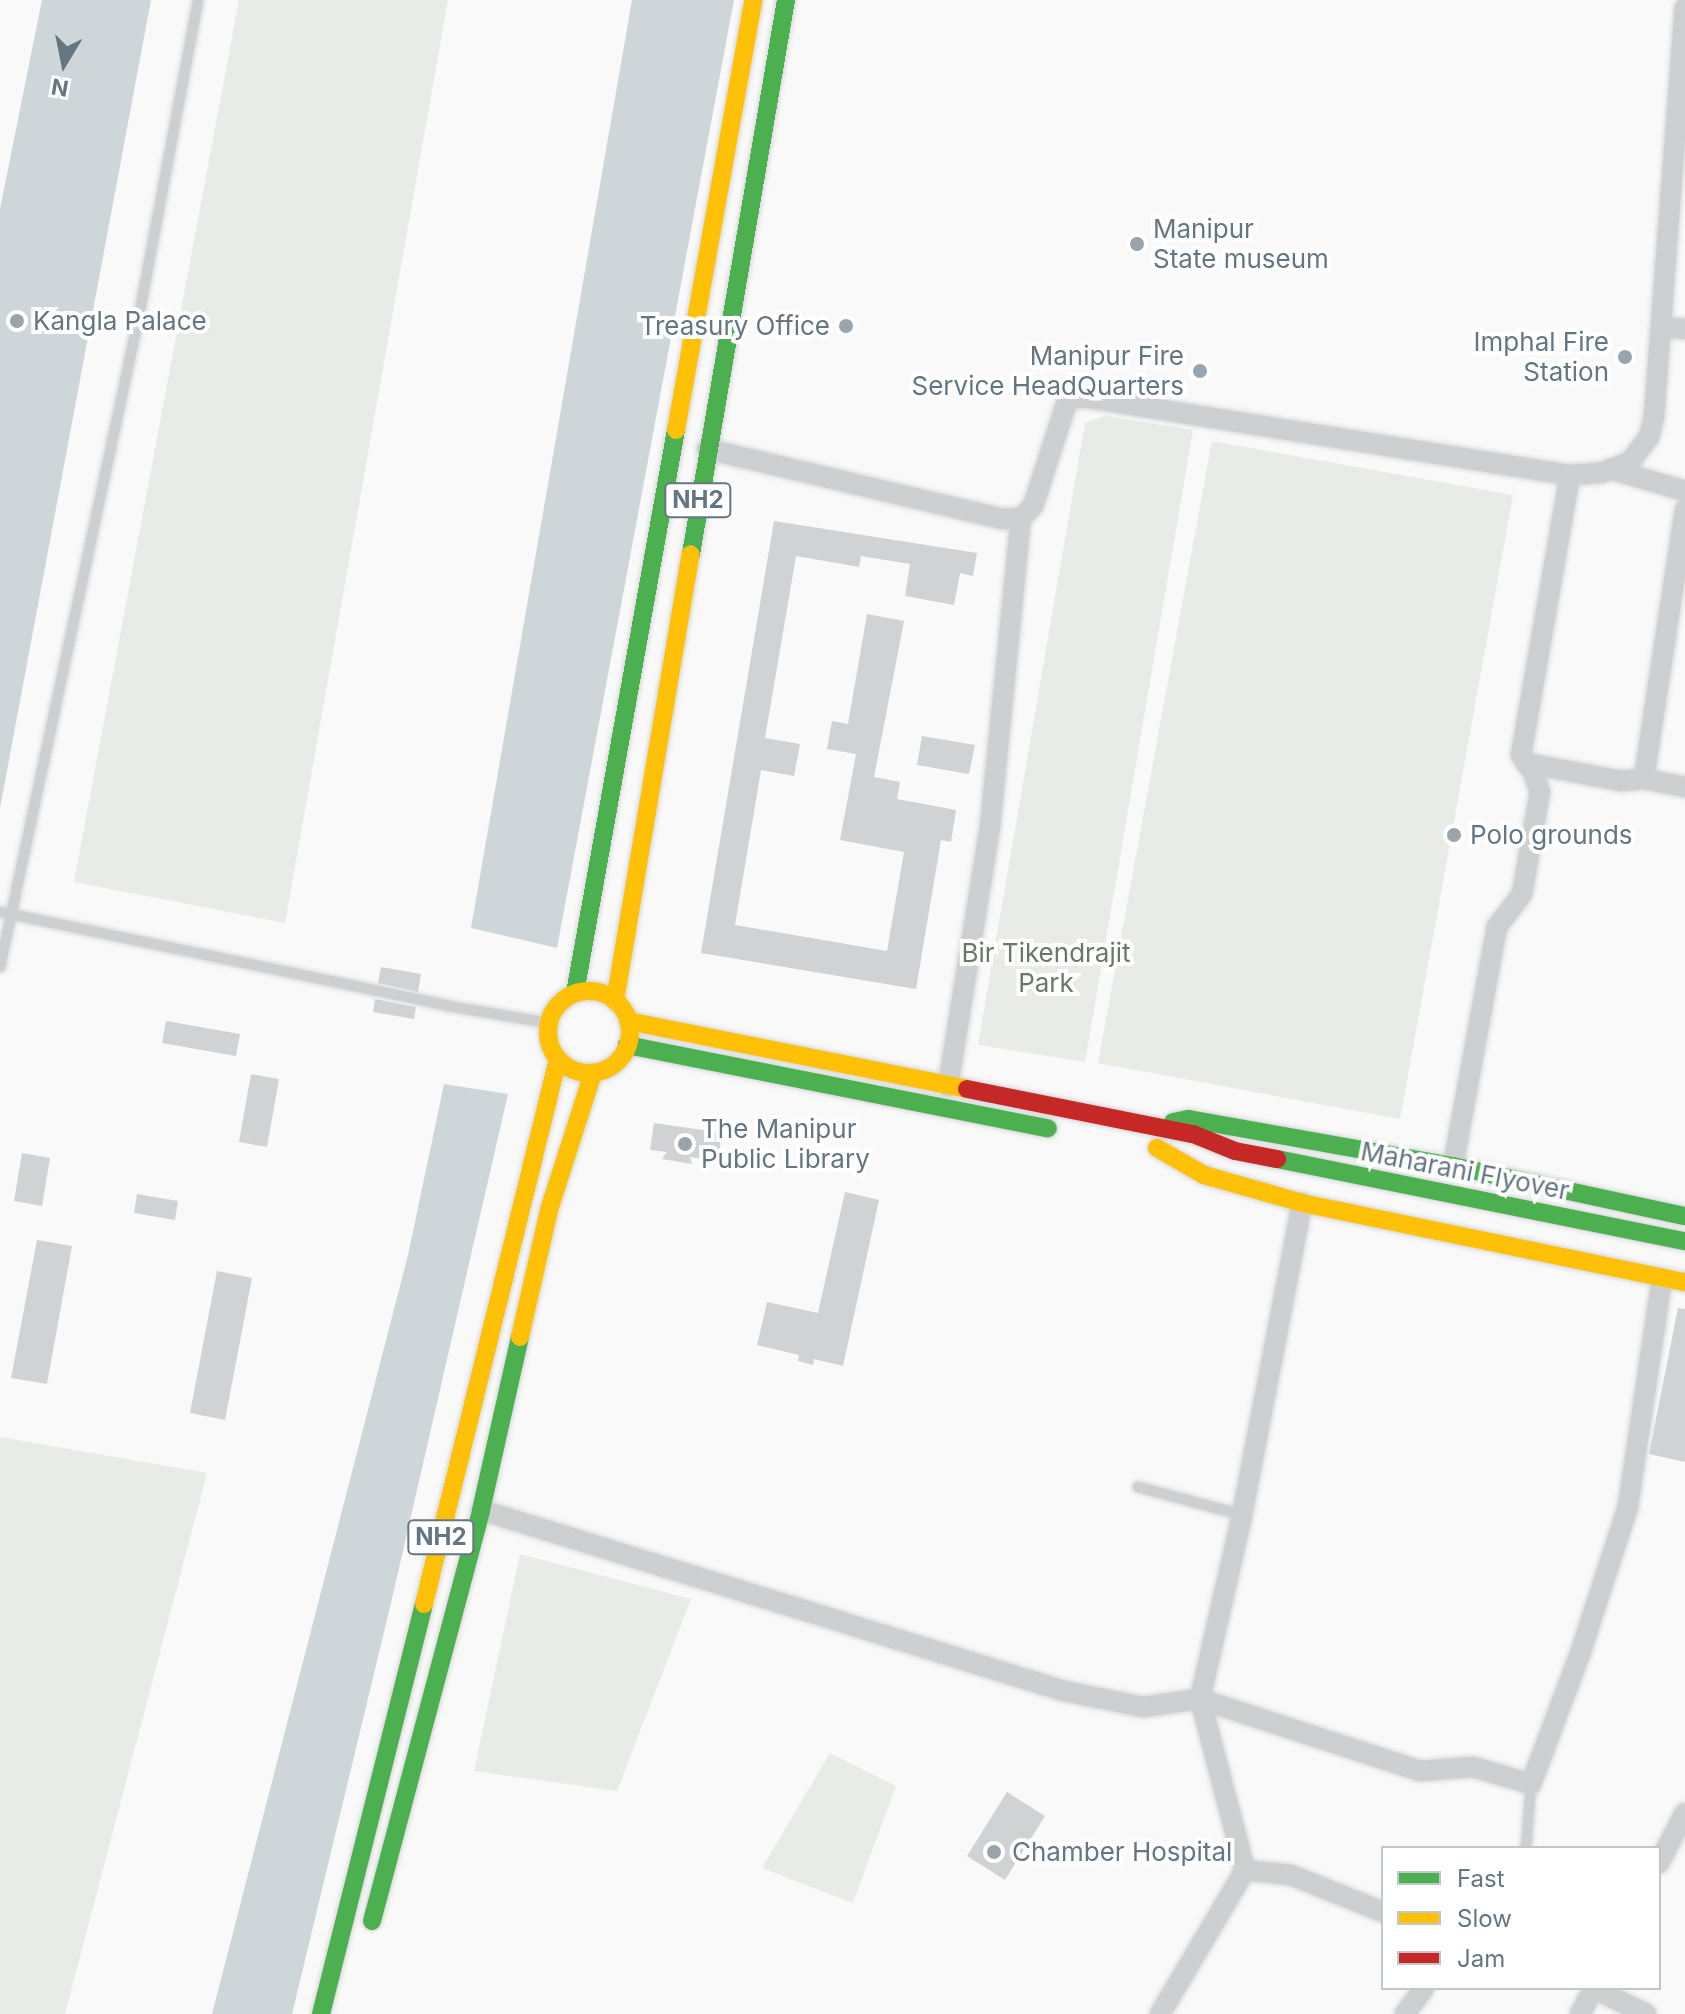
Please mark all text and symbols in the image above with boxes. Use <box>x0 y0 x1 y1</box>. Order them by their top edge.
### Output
north arrow <box>24 24 104 104</box>
text: N <box>49 73 70 102</box>
place label: Manipur State museum <box>1153 213 1329 274</box>
marker: Manipur State museum <box>1128 235 1146 253</box>
place label: Kangla Palace <box>33 305 207 337</box>
place label: Treasury Office <box>640 310 830 342</box>
marker: Kangla Palace <box>8 312 26 330</box>
marker: Treasury Office <box>837 317 855 335</box>
place label: Imphal Fire Station <box>1474 326 1609 388</box>
place label: Manipur Fire Service HeadQuarters <box>912 340 1184 402</box>
marker: Imphal Fire Station <box>1616 348 1634 366</box>
marker: Manipur Fire Service HeadQuarters <box>1191 362 1209 380</box>
road number: NH2 <box>664 480 732 520</box>
place label: Polo grounds <box>1470 819 1633 851</box>
marker: Polo grounds <box>1445 826 1463 844</box>
park label: Bir Tikendrajit Park <box>961 937 1131 998</box>
place label: The Manipur Public Library <box>701 1113 870 1174</box>
marker: The Manipur Public Library <box>676 1135 694 1153</box>
street label: Maharani Flyover <box>1358 1136 1572 1206</box>
road number: NH2 <box>407 1517 475 1557</box>
place label: Chamber Hospital <box>1012 1836 1232 1868</box>
marker: Chamber Hospital <box>983 1841 1005 1863</box>
legend <box>1381 1846 1661 1990</box>
text: Fast <box>1457 1864 1505 1893</box>
text: Slow <box>1457 1904 1512 1933</box>
text: Jam <box>1457 1944 1505 1973</box>

